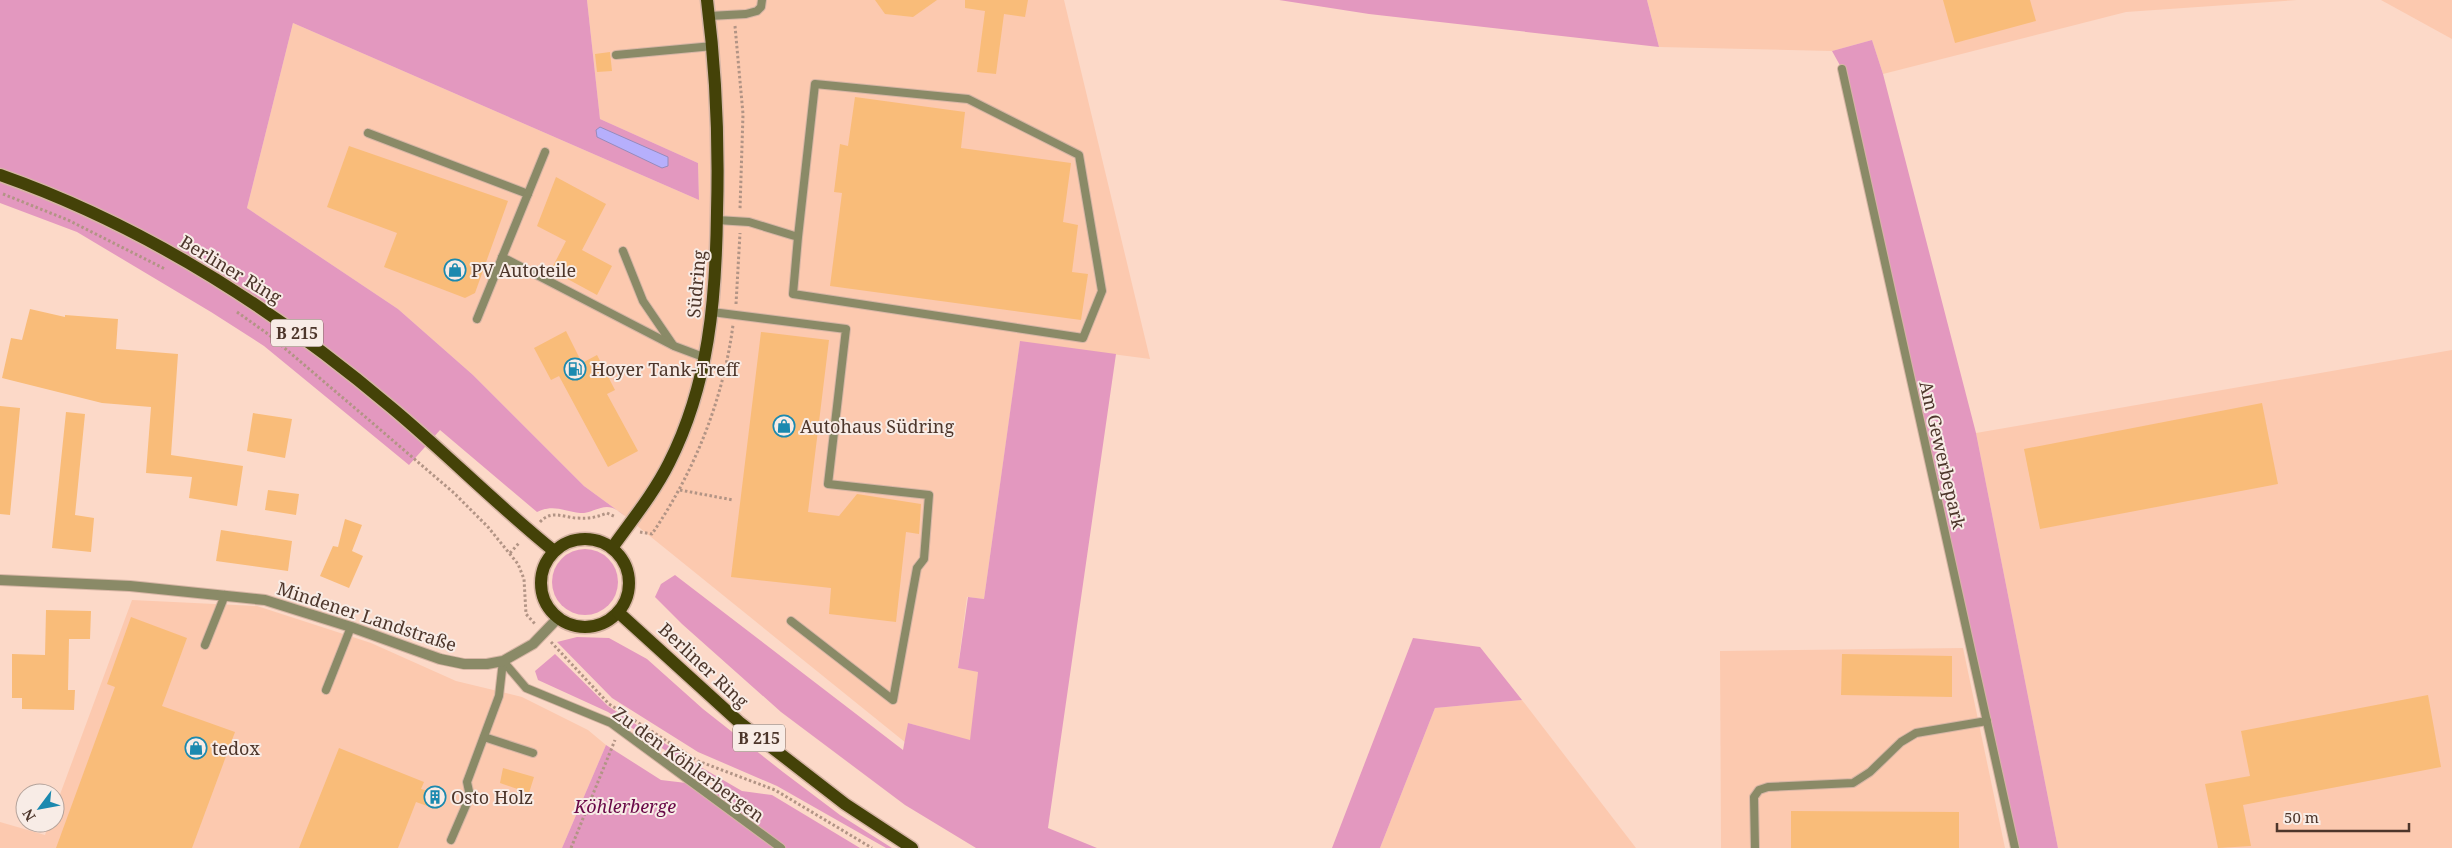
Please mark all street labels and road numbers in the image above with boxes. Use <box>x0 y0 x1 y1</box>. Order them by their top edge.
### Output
street label: Berliner Ring <box>176 229 287 309</box>
street label: Südring <box>681 249 711 319</box>
road number: B 215 <box>271 319 323 346</box>
street label: Am Gewerbepark <box>1914 379 1972 532</box>
street label: Mindener Landstraße <box>274 576 460 656</box>
street label: Berliner Ring <box>654 617 754 713</box>
street label: Zu den Köhlerbergen <box>609 702 769 826</box>
road number: B 215 <box>733 724 785 751</box>

